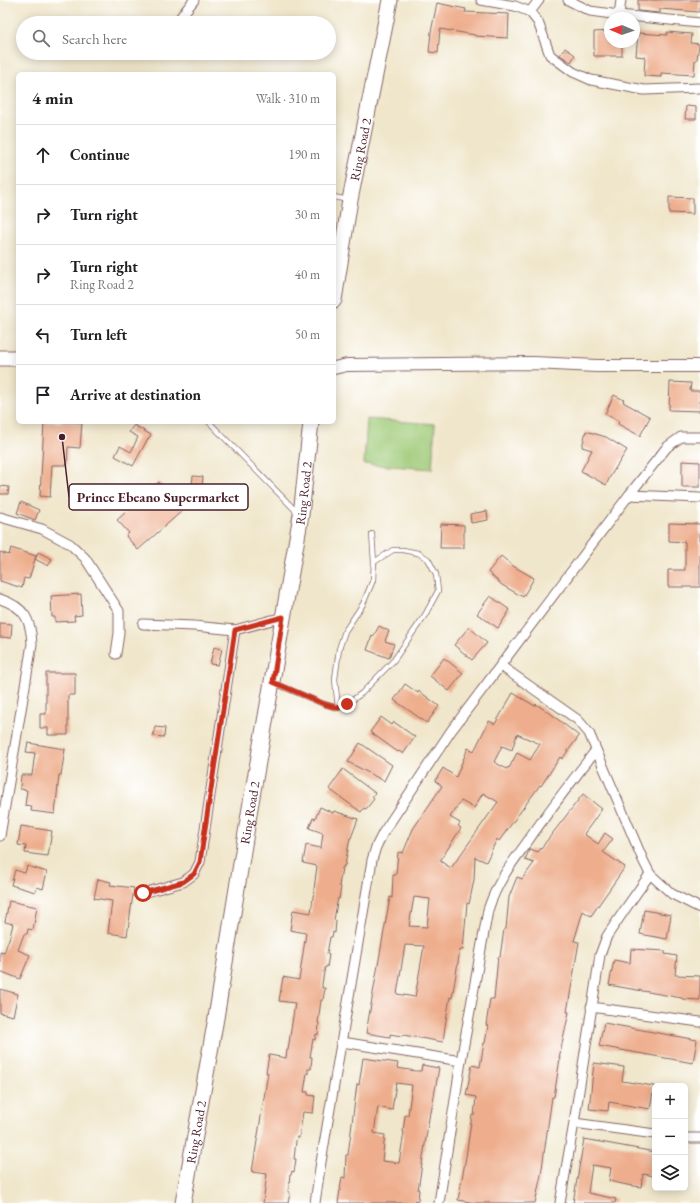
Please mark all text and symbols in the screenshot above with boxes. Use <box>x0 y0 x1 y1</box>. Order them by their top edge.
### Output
north arrow <box>604 12 640 48</box>
search box <box>16 16 336 60</box>
icon: search <box>30 27 52 49</box>
text: Search here <box>62 29 127 48</box>
text: 4 min <box>32 87 73 109</box>
text: Walk · 310 m <box>256 90 320 107</box>
street label: Ring Road 2 <box>346 116 375 182</box>
icon: ahead <box>32 144 54 166</box>
text: Continue <box>70 145 130 164</box>
text: 190 m <box>289 146 320 163</box>
icon: right <box>32 204 54 226</box>
text: Turn right <box>70 205 138 224</box>
text: 30 m <box>295 206 320 223</box>
text: Turn right <box>70 257 138 276</box>
icon: right <box>32 264 54 286</box>
text: 40 m <box>295 266 320 283</box>
text: Ring Road 2 <box>70 276 134 293</box>
icon: left <box>32 324 54 346</box>
text: Turn left <box>70 325 127 344</box>
text: 50 m <box>295 326 320 343</box>
icon: arrive <box>32 384 54 406</box>
text: Arrive at destination <box>70 385 201 404</box>
street label: Ring Road 2 <box>291 460 315 526</box>
callout: Prince Ebeano Supermarket <box>69 484 248 510</box>
text: Prince Ebeano Supermarket <box>77 488 240 506</box>
route end <box>338 695 356 713</box>
street label: Ring Road 2 <box>236 779 263 845</box>
route start <box>134 884 152 902</box>
map controls <box>652 1083 688 1191</box>
button: + <box>652 1083 688 1119</box>
street label: Ring Road 2 <box>182 1099 210 1165</box>
button: − <box>652 1119 688 1155</box>
button: layers <box>652 1155 688 1191</box>

